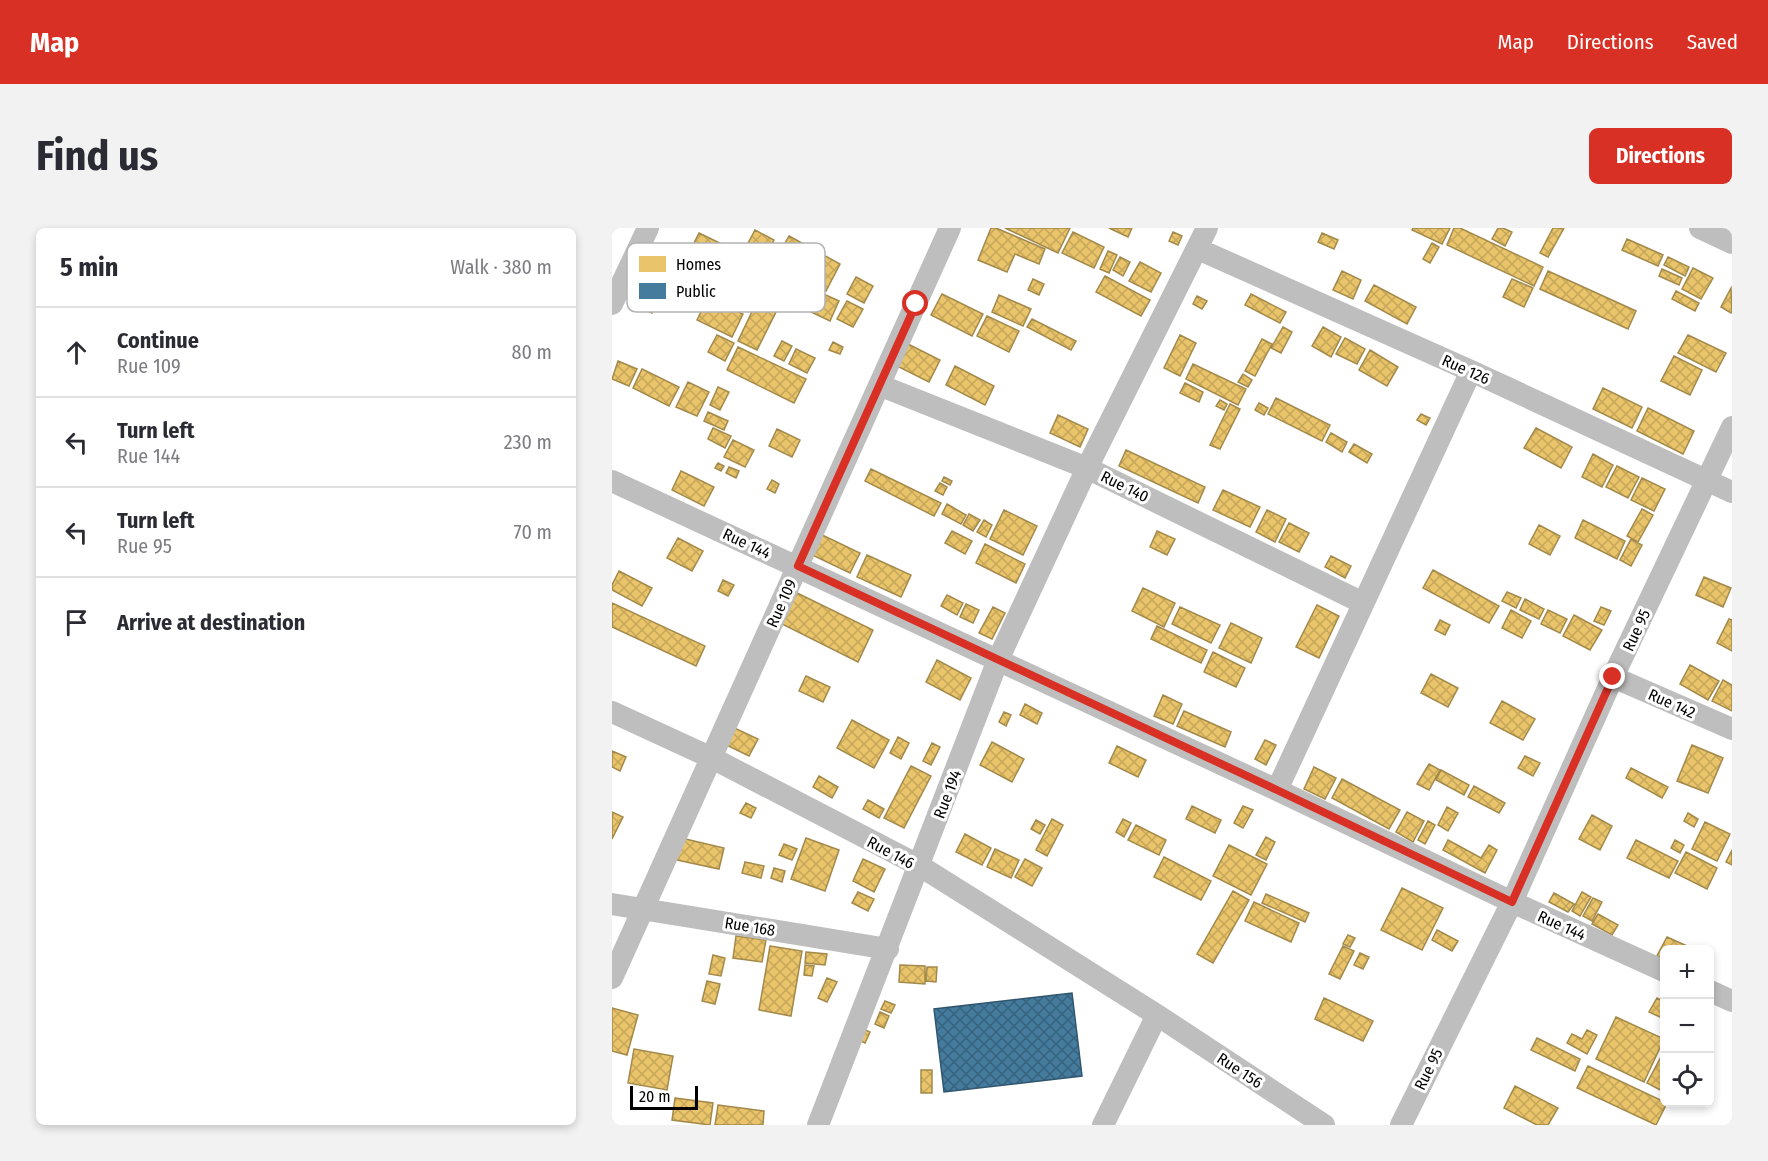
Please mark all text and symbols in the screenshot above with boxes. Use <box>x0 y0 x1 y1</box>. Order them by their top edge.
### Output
text: Map <box>30 26 79 59</box>
text: Map <box>1497 29 1534 55</box>
text: Directions <box>1567 29 1654 55</box>
text: Saved <box>1687 29 1738 55</box>
button: Directions <box>1589 128 1732 184</box>
text: Find us <box>36 131 158 181</box>
legend <box>627 243 825 312</box>
text: 5 min <box>60 252 118 283</box>
text: Walk · 380 m <box>450 255 552 279</box>
text: Homes <box>676 255 721 274</box>
text: Public <box>676 282 716 301</box>
route start <box>902 290 928 316</box>
text: Continue <box>117 327 199 354</box>
icon: ahead <box>60 336 93 369</box>
text: 80 m <box>512 340 552 364</box>
street label: Rue 126 <box>1439 351 1493 388</box>
text: Rue 109 <box>117 354 181 378</box>
text: Turn left <box>117 417 195 444</box>
icon: left <box>60 426 93 459</box>
text: 230 m <box>504 430 552 454</box>
text: Rue 144 <box>117 444 180 468</box>
street label: Rue 140 <box>1098 467 1152 506</box>
text: Turn left <box>117 507 195 534</box>
icon: left <box>60 516 93 549</box>
text: 70 m <box>514 520 552 544</box>
street label: Rue 144 <box>720 524 774 563</box>
text: Rue 95 <box>117 534 172 558</box>
street label: Rue 109 <box>762 576 801 630</box>
icon: arrive <box>60 606 93 639</box>
street label: Rue 95 <box>1619 606 1654 654</box>
text: Arrive at destination <box>117 609 305 636</box>
route end <box>1599 663 1625 689</box>
street label: Rue 142 <box>1645 685 1698 722</box>
street label: Rue 194 <box>930 767 965 821</box>
street label: Rue 146 <box>864 832 918 873</box>
street label: Rue 144 <box>1535 907 1589 945</box>
street label: Rue 168 <box>723 913 777 940</box>
map controls <box>1660 945 1714 1107</box>
button: + <box>1660 945 1714 999</box>
button: − <box>1660 999 1714 1053</box>
street label: Rue 95 <box>1410 1045 1447 1093</box>
street label: Rue 156 <box>1213 1049 1266 1092</box>
button: locate <box>1660 1053 1714 1107</box>
scale bar <box>630 1083 698 1110</box>
text: 20 m <box>639 1087 670 1106</box>

